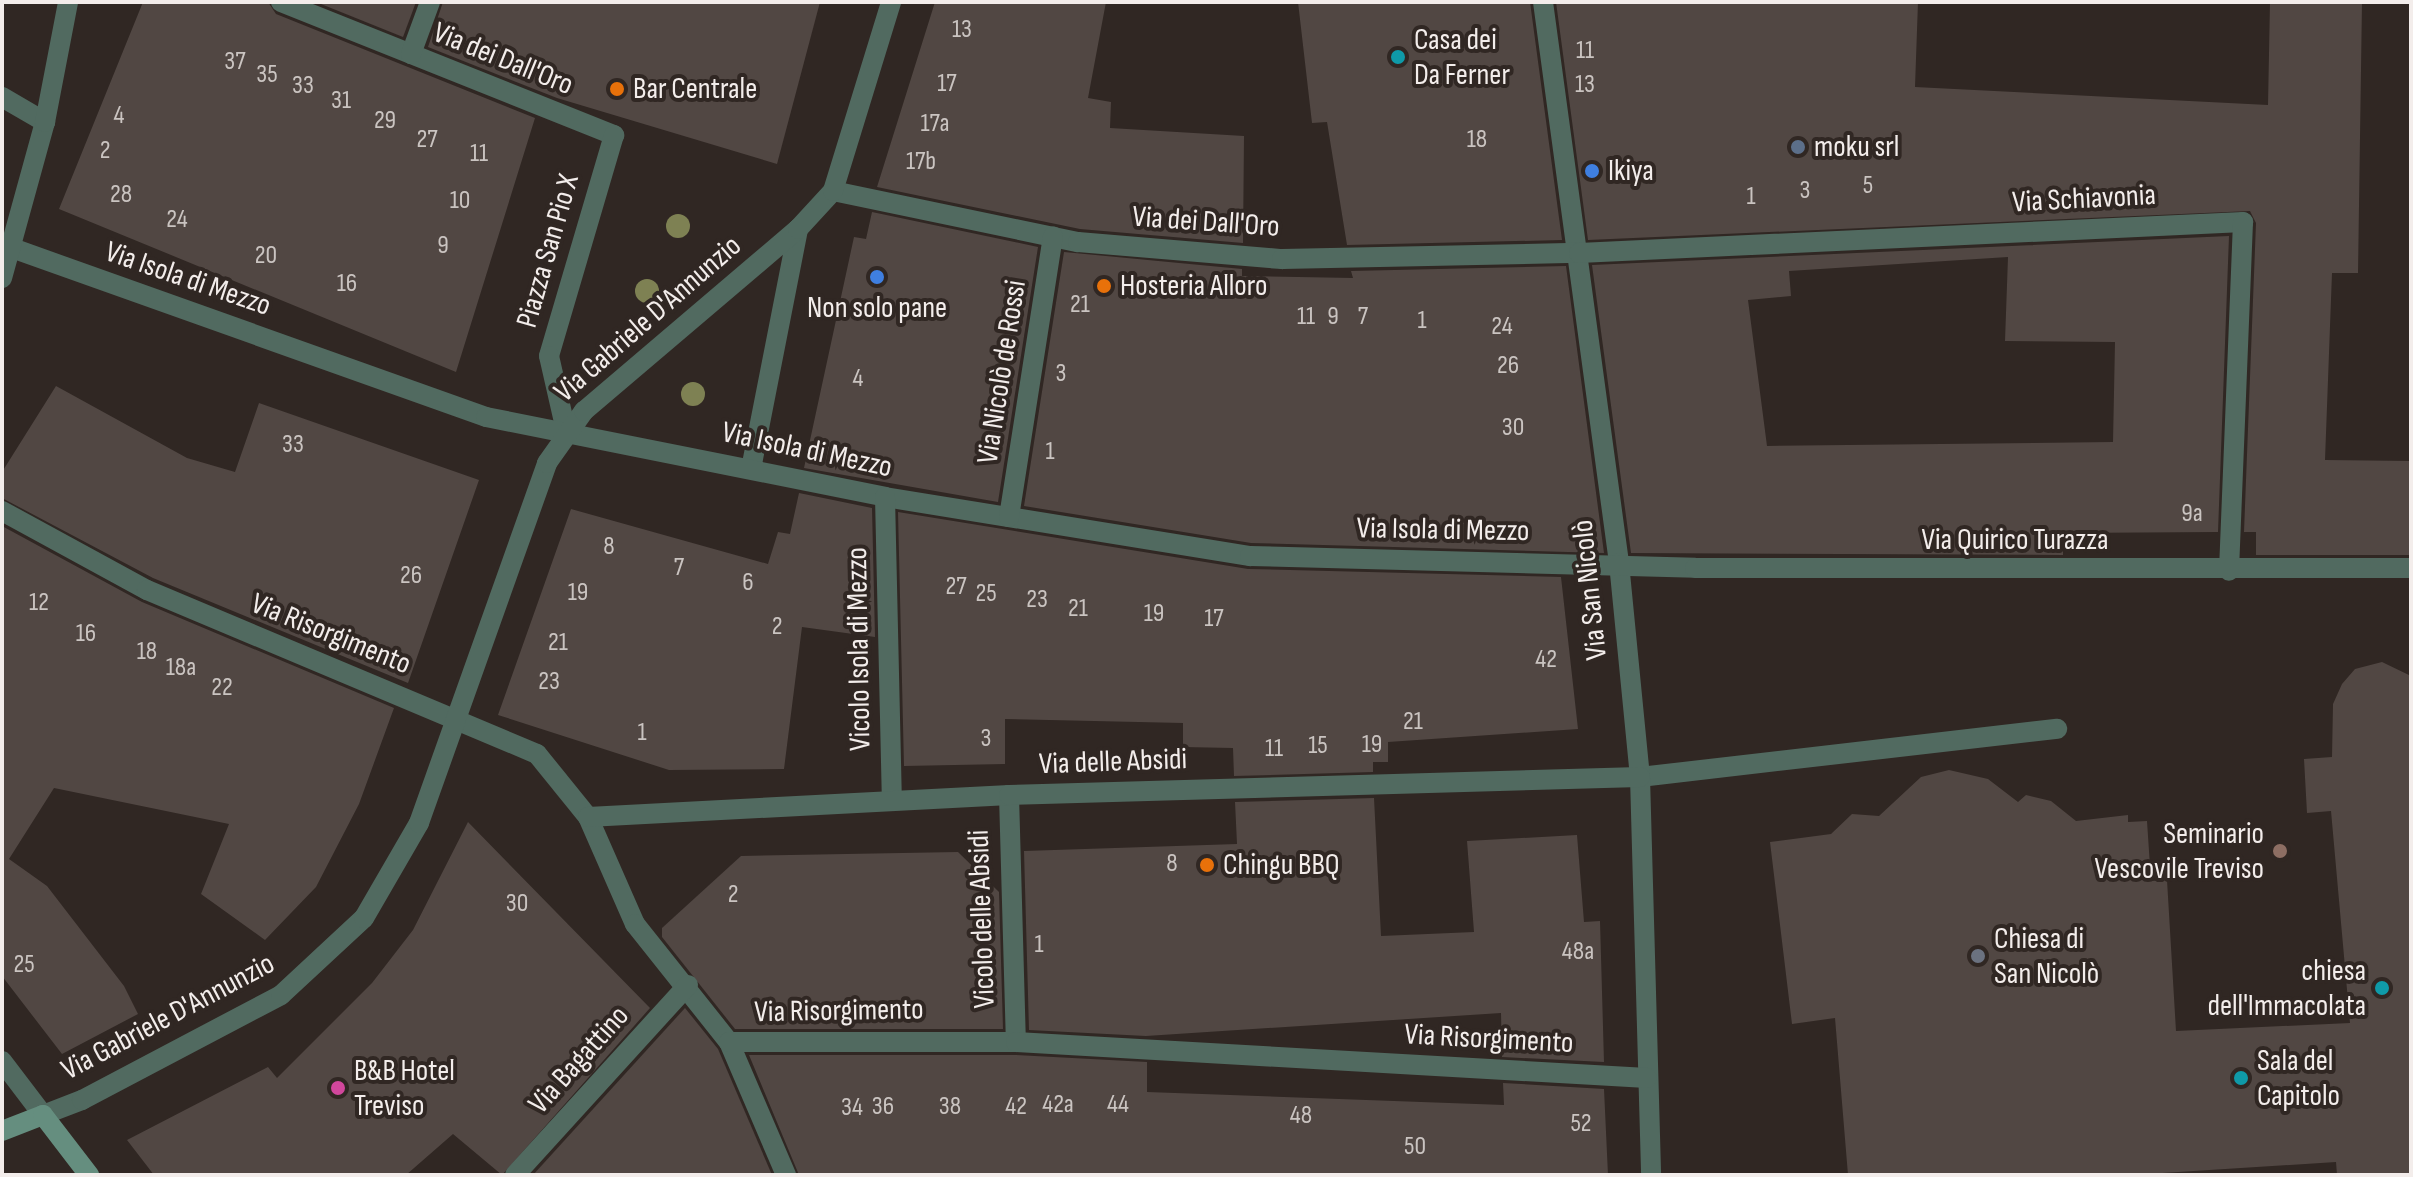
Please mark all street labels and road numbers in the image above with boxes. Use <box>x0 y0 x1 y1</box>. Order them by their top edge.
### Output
street label: Via dei Dall'Oro <box>428 15 578 103</box>
street label: Piazza San Pio X <box>509 170 587 332</box>
street label: Via Schiavonia <box>2011 177 2157 221</box>
street label: Via dei Dall'Oro <box>1131 199 1281 245</box>
street label: Via Gabriele D'Annunzio <box>547 228 749 410</box>
street label: Via Isola di Mezzo <box>100 234 276 324</box>
street label: Via Nicolò de Rossi <box>970 278 1034 466</box>
street label: Via Isola di Mezzo <box>719 414 895 486</box>
street label: Via Isola di Mezzo <box>1356 510 1530 550</box>
street label: Via San Nicolò <box>1565 518 1615 662</box>
street label: Via Quirico Turazza <box>1922 522 2108 558</box>
street label: Vicolo Isola di Mezzo <box>839 547 879 751</box>
street label: Via Risorgimento <box>246 586 416 682</box>
street label: Via delle Absidi <box>1038 741 1188 783</box>
street label: Vicolo delle Absidi <box>961 829 1003 1009</box>
street label: Via Gabriele D'Annunzio <box>56 946 280 1088</box>
street label: Via Risorgimento <box>754 992 924 1030</box>
street label: Via Bagattino <box>521 999 637 1121</box>
street label: Via Risorgimento <box>1404 1017 1574 1061</box>

